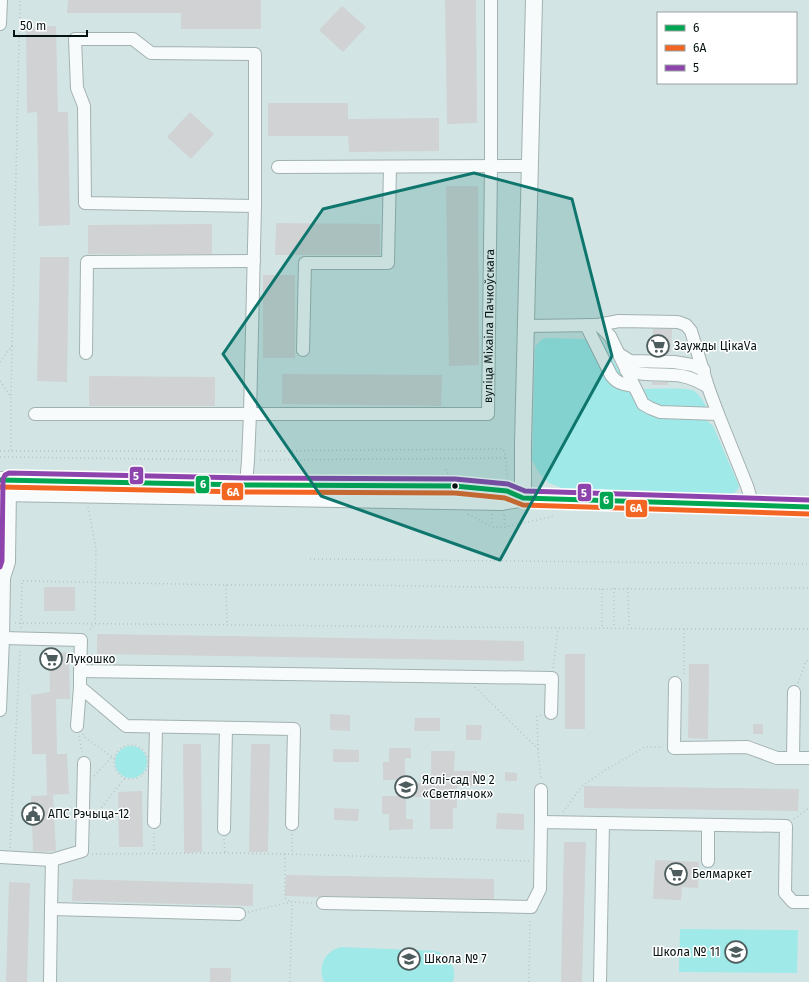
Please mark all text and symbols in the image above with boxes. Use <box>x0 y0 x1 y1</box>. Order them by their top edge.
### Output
scale bar <box>14 12 87 38</box>
legend <box>657 12 797 84</box>
text: 50 m <box>20 19 46 33</box>
text: 6 <box>693 21 699 35</box>
text: 6А <box>693 41 706 55</box>
text: 5 <box>693 61 699 75</box>
street label: вуліца Міхаіла Пачкоўскага <box>481 249 497 403</box>
supermarket icon: Заужды ЦікаVа <box>645 333 671 359</box>
place label: Заужды ЦікаVа <box>674 339 757 353</box>
line badge: 5 <box>129 466 144 485</box>
text: 5 <box>133 470 139 483</box>
line badge: 6 <box>195 475 210 494</box>
text: 6 <box>200 478 206 491</box>
unlabelled marker <box>450 481 460 491</box>
line badge: 6А <box>221 482 244 501</box>
line badge: 5 <box>577 483 592 502</box>
text: 6А <box>227 486 240 499</box>
text: 5 <box>581 487 587 500</box>
line badge: 6 <box>599 491 614 510</box>
text: 6 <box>603 494 609 507</box>
line badge: 6А <box>625 499 648 518</box>
text: 6А <box>630 502 643 515</box>
supermarket icon: Лукошко <box>38 646 64 672</box>
place label: Лукошко <box>66 652 116 666</box>
place label: Яслі-сад № 2 «Светлячок» <box>422 773 495 801</box>
school or university icon: Яслі-сад № 2 «Светлячок» <box>393 774 419 800</box>
public building icon: АПС Рэчыца-12 <box>20 801 46 827</box>
place label: АПС Рэчыца-12 <box>48 807 129 821</box>
supermarket icon: Белмаркет <box>663 861 689 887</box>
place label: Белмаркет <box>692 867 752 881</box>
school or university icon: Школа № 11 <box>723 939 749 965</box>
place label: Школа № 11 <box>652 945 720 959</box>
school or university icon: Школа № 7 <box>396 946 422 972</box>
place label: Школа № 7 <box>424 952 487 966</box>

